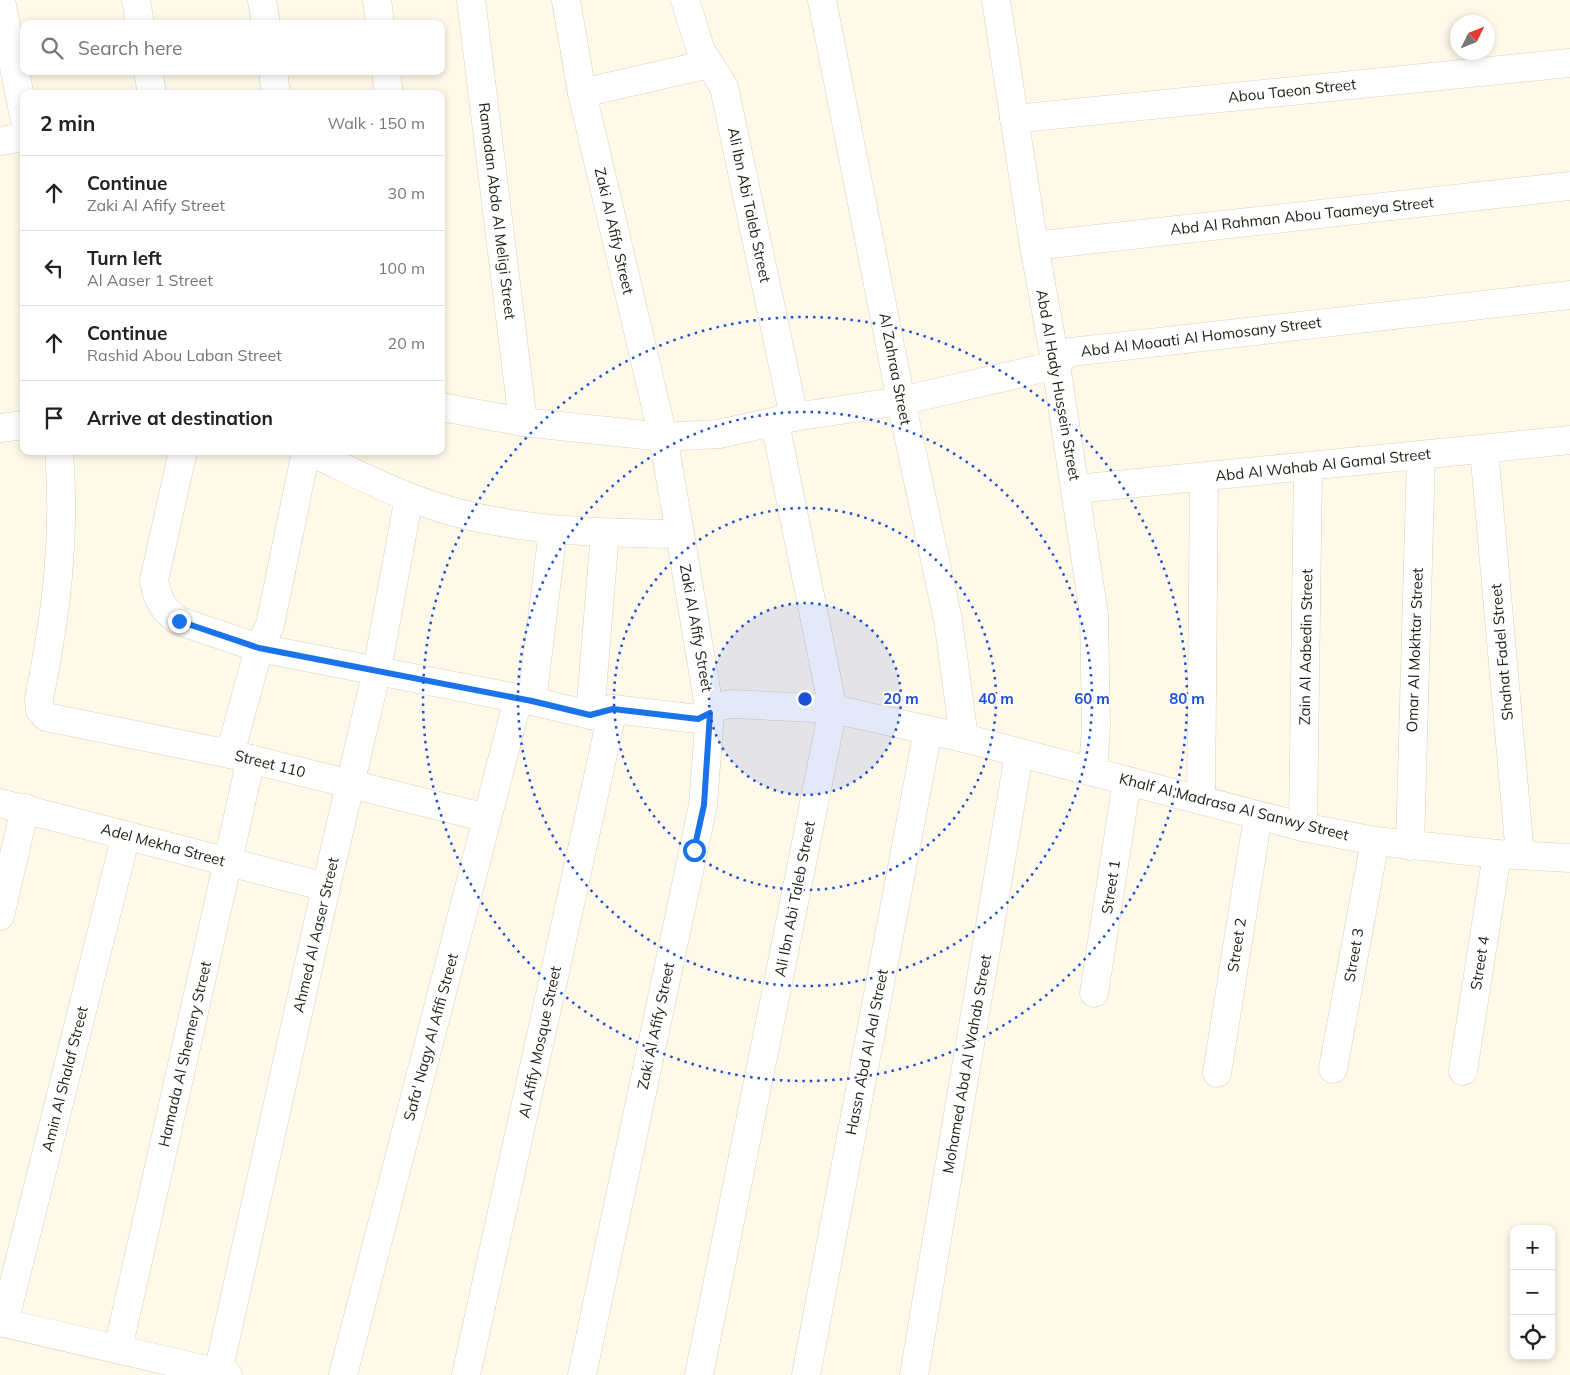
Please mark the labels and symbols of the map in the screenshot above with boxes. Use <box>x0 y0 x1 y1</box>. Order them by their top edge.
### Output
north arrow <box>1450 15 1495 60</box>
street label: Abou Taeon Street <box>1227 74 1357 107</box>
street label: Ramadan Abdo Al Meligi Street <box>475 101 520 321</box>
street label: Ali Ibn Abi Taleb Street <box>724 126 775 284</box>
street label: Zaki Al Afify Street <box>591 166 638 296</box>
street label: Abd Al Rahman Abou Taameya Street <box>1169 192 1435 239</box>
street label: Abd Al Hady Hussein Street <box>1032 288 1085 482</box>
street label: Al Zahraa Street <box>875 311 916 427</box>
street label: Abd Al Moaati Al Homosany Street <box>1079 312 1322 361</box>
street label: Abd Al Wahab Al Gamal Street <box>1214 444 1432 485</box>
street label: Zaki Al Afify Street <box>676 563 717 693</box>
street label: Omar Al Mokhtar Street <box>1402 567 1427 733</box>
street label: Zain Al Aabedin Street <box>1295 569 1316 725</box>
street label: Shahat Fadel Street <box>1486 583 1517 721</box>
route end <box>168 610 191 633</box>
text: 20 m <box>883 689 919 708</box>
text: 40 m <box>978 689 1014 708</box>
text: 60 m <box>1074 689 1110 708</box>
text: 80 m <box>1169 689 1205 708</box>
centre of rings <box>796 690 814 708</box>
street label: Street 110 <box>233 746 308 781</box>
street label: Khalf Al Madrasa Al Sanwy Street <box>1117 769 1351 844</box>
street label: Adel Mekha Street <box>99 819 227 870</box>
street label: Ali Ibn Abi Taleb Street <box>770 819 819 978</box>
route start <box>683 839 706 862</box>
street label: Ahmed Al Aaser Street <box>288 855 343 1015</box>
street label: Street 1 <box>1097 859 1124 915</box>
street label: Street 2 <box>1223 917 1250 973</box>
street label: Street 3 <box>1339 926 1368 983</box>
street label: Street 4 <box>1466 935 1493 991</box>
street label: Safa' Nagy Al Afifi Street <box>399 951 462 1123</box>
street label: Mohamed Abd Al Wahab Street <box>938 953 995 1175</box>
street label: Hamada Al Shemery Street <box>154 959 215 1149</box>
street label: Zaki Al Afify Street <box>633 961 678 1091</box>
street label: Al Afify Mosque Street <box>514 964 565 1120</box>
street label: Hassn Abd Al Aal Street <box>841 967 892 1136</box>
street label: Amin Al Shalaf Street <box>37 1004 92 1154</box>

